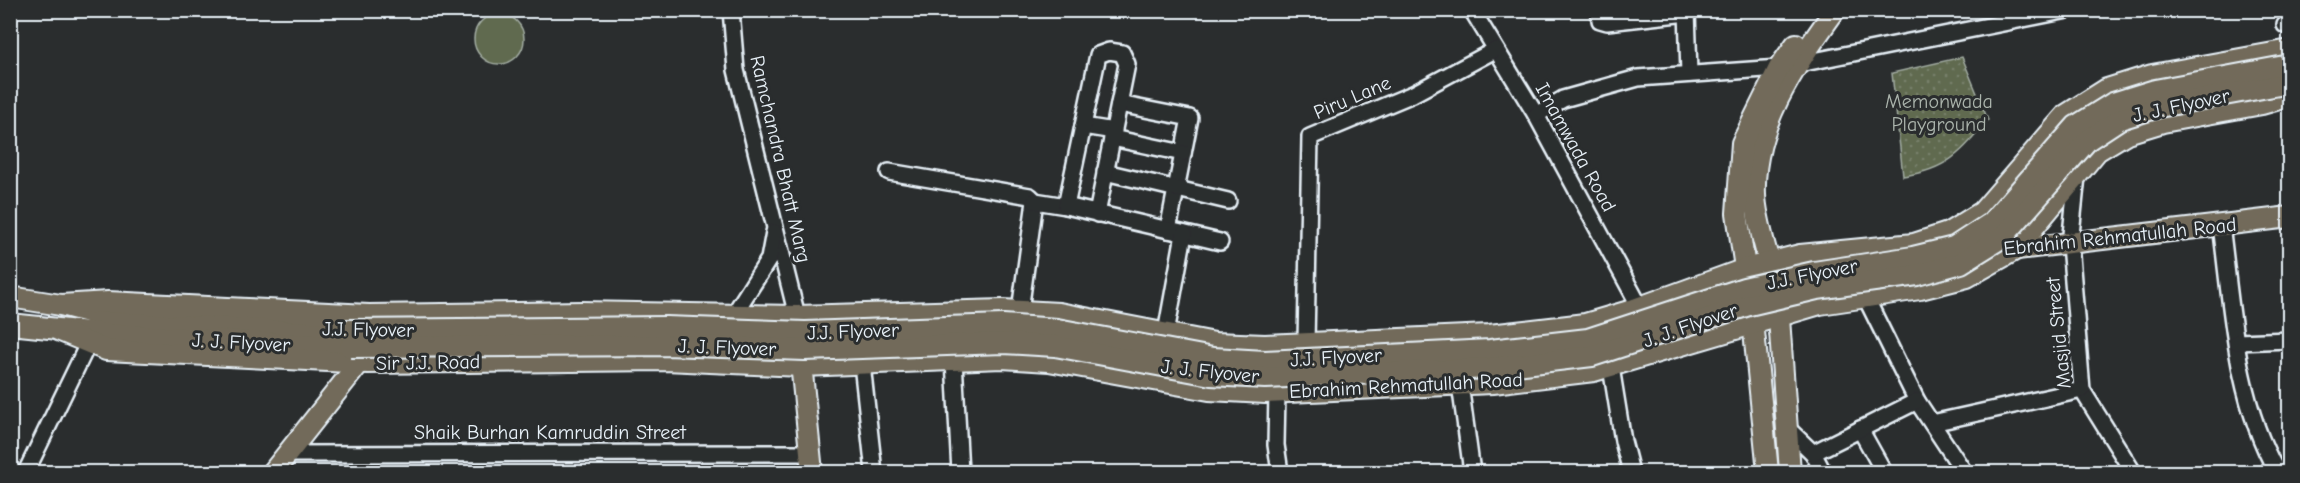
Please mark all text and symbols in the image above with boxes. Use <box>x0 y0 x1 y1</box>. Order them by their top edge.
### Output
street label: Ramchandra Bhatt Marg <box>745 53 816 265</box>
street label: Piru Lane <box>1310 71 1394 124</box>
street label: Imamwada Road <box>1531 79 1621 216</box>
street label: J. J. Flyover <box>2130 84 2232 127</box>
park label: Memonwada Playground <box>1885 90 1993 136</box>
street label: Ebrahim Rehmatullah Road <box>2002 213 2238 260</box>
street label: J.J. Flyover <box>1765 254 1859 295</box>
street label: Masjid Street <box>2041 275 2076 390</box>
street label: J. J. Flyover <box>1640 299 1741 352</box>
street label: J.J. Flyover <box>322 317 414 342</box>
street label: J.J. Flyover <box>807 318 899 345</box>
street label: J. J. Flyover <box>191 328 291 357</box>
street label: J. J. Flyover <box>677 334 777 361</box>
street label: J.J. Flyover <box>1290 344 1383 371</box>
street label: Sir J.J. Road <box>376 350 480 375</box>
street label: J. J. Flyover <box>1160 355 1260 388</box>
street label: Ebrahim Rehmatullah Road <box>1289 368 1523 403</box>
street label: Shaik Burhan Kamruddin Street <box>414 421 687 444</box>

